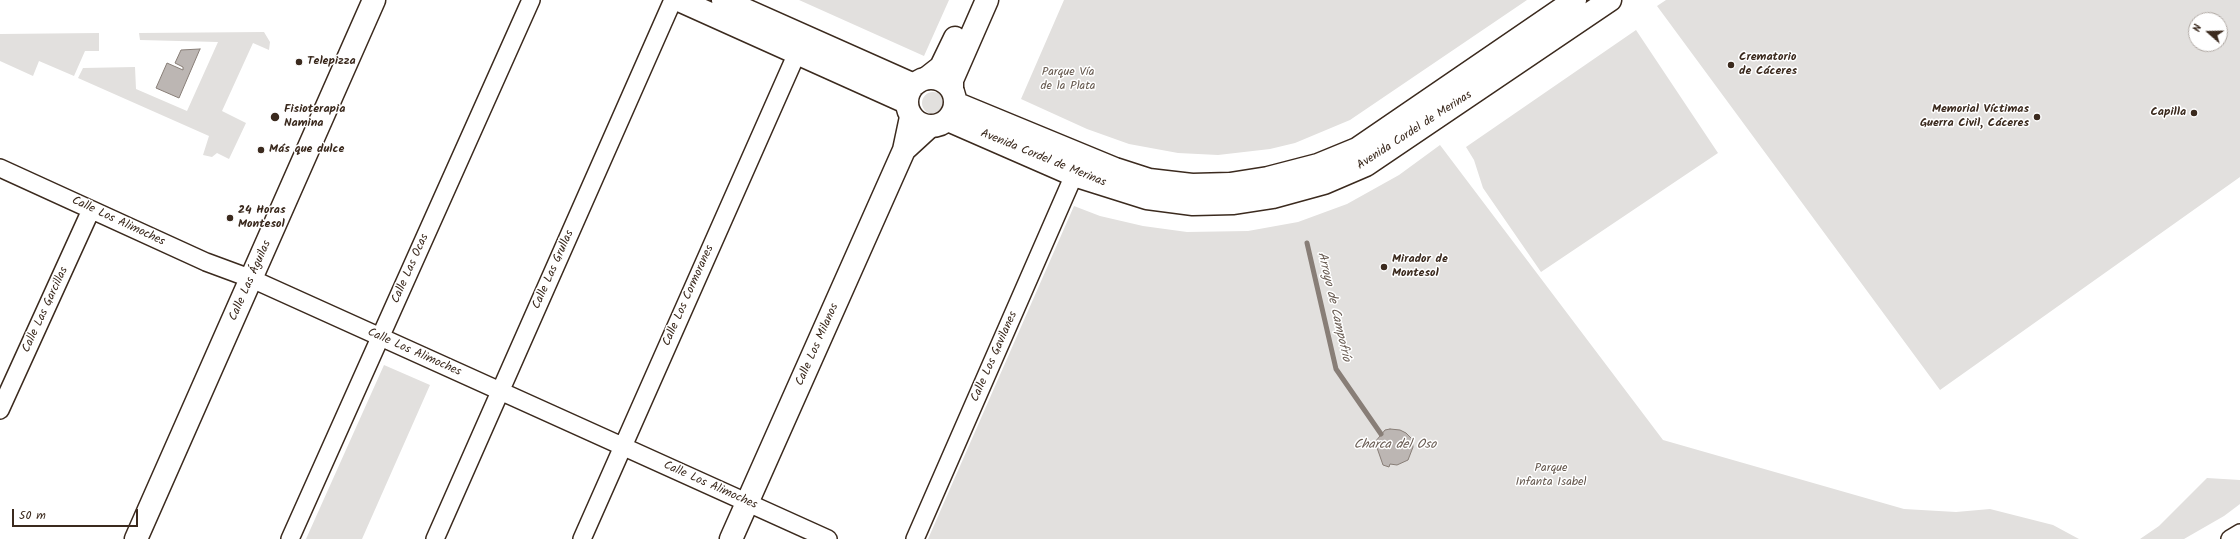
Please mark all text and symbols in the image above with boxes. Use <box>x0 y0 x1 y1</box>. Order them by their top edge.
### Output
north arrow <box>2188 12 2228 52</box>
text: N <box>2188 22 2207 35</box>
place label: Crematorio de Cáceres <box>1739 51 1797 79</box>
place label: Telepizza <box>307 55 356 69</box>
marker: Telepizza <box>294 57 304 67</box>
marker: Crematorio de Cáceres <box>1726 60 1736 70</box>
park label: Parque Vía de la Plata <box>1041 66 1095 94</box>
street label: Avenida Cordel de Merinas <box>1355 88 1475 174</box>
place label: Fisioterapia Namina <box>284 103 345 131</box>
place label: Memorial Víctimas Guerra Civil, Cáceres <box>1920 103 2029 131</box>
place label: Capilla <box>2150 106 2186 120</box>
marker: Capilla <box>2189 108 2199 118</box>
marker: Fisioterapia Namina <box>269 111 281 123</box>
marker: Memorial Víctimas Guerra Civil, Cáceres <box>2032 112 2042 122</box>
street label: Avenida Cordel de Merinas <box>978 127 1108 191</box>
place label: Más que dulce <box>269 143 344 157</box>
marker: Más que dulce <box>256 145 266 155</box>
street label: Calle Los Alimoches <box>69 194 167 250</box>
place label: 24 Horas Montesol <box>238 204 286 232</box>
marker: 24 Horas Montesol <box>225 213 235 223</box>
street label: Calle Las Grullas <box>530 228 578 312</box>
street label: Calle Las Ocas <box>389 232 433 306</box>
street label: Calle Las Águilas <box>227 239 275 323</box>
street label: Calle Los Cormoranes <box>660 243 718 349</box>
water label: Arroyo de Campofrío <box>1313 251 1353 363</box>
place label: Mirador de Montesol <box>1392 253 1448 281</box>
marker: Mirador de Montesol <box>1379 262 1389 272</box>
street label: Calle Las Garcillas <box>20 265 72 355</box>
street label: Calle Los Milanos <box>793 302 843 388</box>
street label: Calle Los Gavilanes <box>969 310 1021 404</box>
street label: Calle Los Alimoches <box>365 326 463 380</box>
water label: Charca del Oso <box>1354 438 1436 454</box>
street label: Calle Los Alimoches <box>661 459 759 513</box>
park label: Parque Infanta Isabel <box>1516 462 1586 490</box>
scale bar <box>14 501 140 527</box>
text: 50 m <box>19 506 46 525</box>

